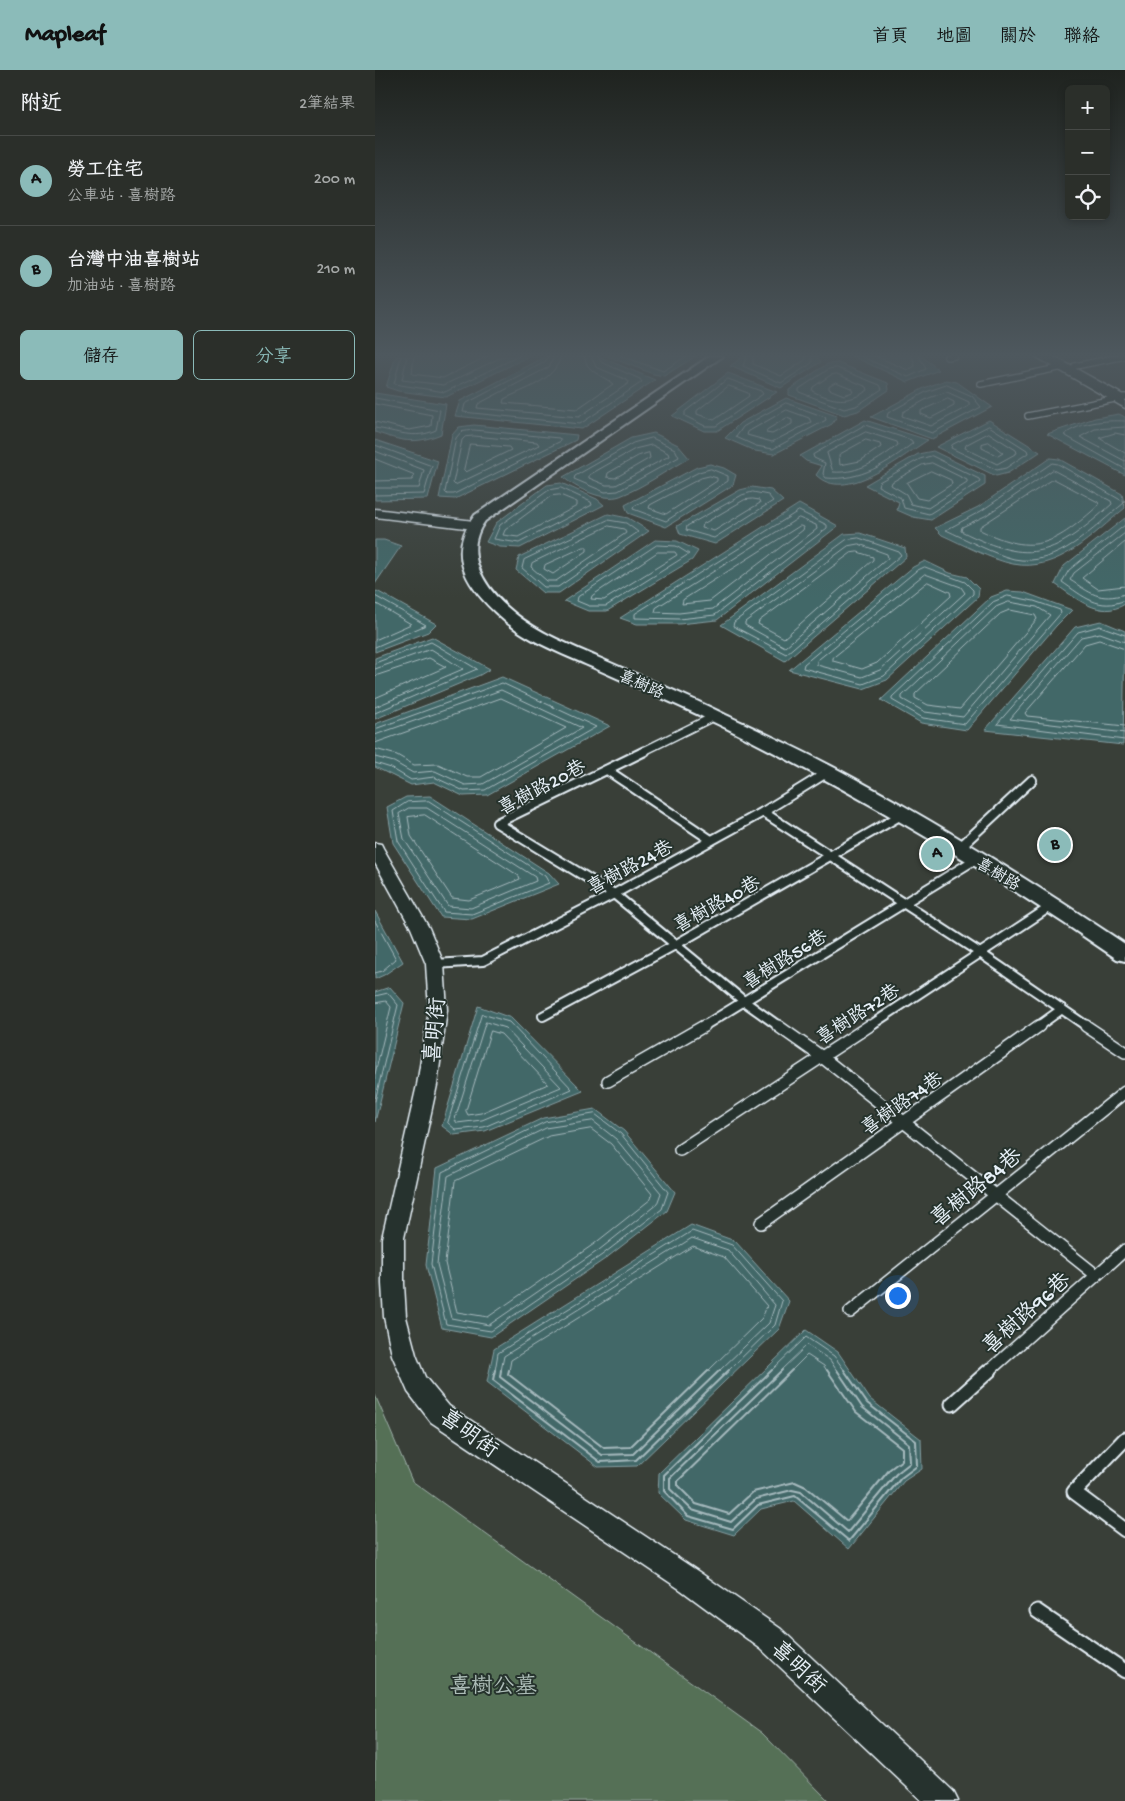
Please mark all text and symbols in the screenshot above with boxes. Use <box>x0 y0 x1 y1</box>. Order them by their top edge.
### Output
text: Mapleaf <box>25 21 105 50</box>
text: 首頁 <box>872 27 908 48</box>
text: 地圖 <box>936 27 972 48</box>
text: 關於 <box>1000 27 1036 48</box>
text: 聯絡 <box>1064 27 1100 48</box>
map controls <box>1065 85 1110 220</box>
button: + <box>1065 85 1110 130</box>
text: 附近 <box>20 93 62 118</box>
text: 2筆結果 <box>299 96 355 115</box>
button: − <box>1065 130 1110 175</box>
text: 勞工住宅 <box>67 160 143 183</box>
text: A <box>31 171 41 190</box>
text: 200 m <box>314 171 355 190</box>
button: locate <box>1065 175 1110 220</box>
text: 公車站 · 喜樹路 <box>67 188 176 207</box>
text: 台灣中油喜樹站 <box>67 250 200 273</box>
text: B <box>32 261 40 280</box>
text: 210 m <box>316 261 355 280</box>
text: 加油站 · 喜樹路 <box>67 278 176 297</box>
button: 儲存 <box>20 330 183 380</box>
button: 分享 <box>193 330 355 380</box>
street label: 喜樹路 <box>615 666 667 705</box>
street label: 喜樹路20巷 <box>494 755 590 822</box>
pin: B <box>1039 826 1071 864</box>
pin: A <box>921 835 953 873</box>
street label: 喜樹路24巷 <box>583 836 678 901</box>
street label: 喜樹路 <box>972 854 1024 897</box>
street label: 喜樹路40巷 <box>670 872 765 939</box>
street label: 喜樹路56巷 <box>739 925 832 996</box>
street label: 喜樹路72巷 <box>812 980 905 1052</box>
street label: 喜明街 <box>420 996 453 1064</box>
street label: 喜樹路74巷 <box>857 1067 948 1141</box>
street label: 喜樹路84巷 <box>925 1143 1029 1234</box>
street label: 喜樹路96巷 <box>977 1267 1077 1361</box>
your location <box>885 1283 911 1309</box>
street label: 喜明街 <box>433 1405 503 1465</box>
street label: 喜明街 <box>764 1636 831 1701</box>
park label: 喜樹公墓 <box>449 1673 537 1701</box>

